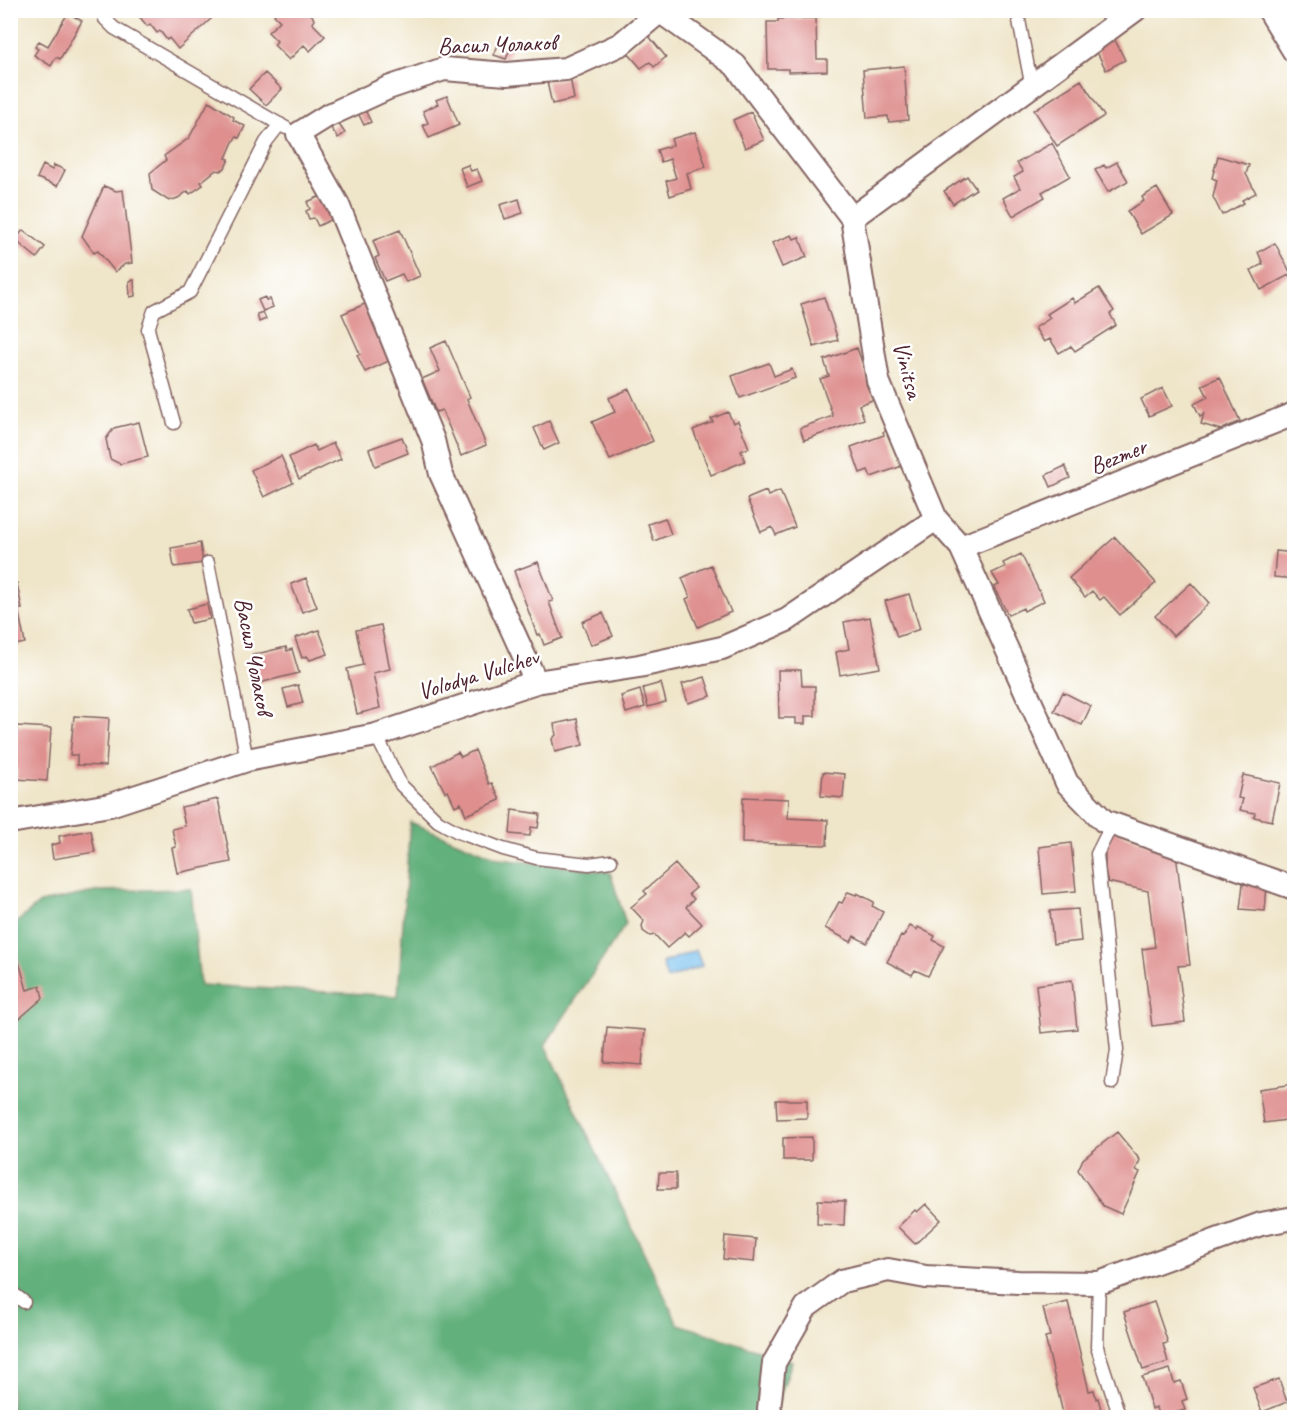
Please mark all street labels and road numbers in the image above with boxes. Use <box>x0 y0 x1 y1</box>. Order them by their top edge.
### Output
street label: Васил Чолаков <box>437 27 561 61</box>
street label: Vinitsa <box>886 338 930 404</box>
street label: Bezmer <box>1085 430 1153 481</box>
street label: Васил Чолаков <box>228 595 281 721</box>
street label: Volodya Vulchev <box>414 641 544 707</box>

